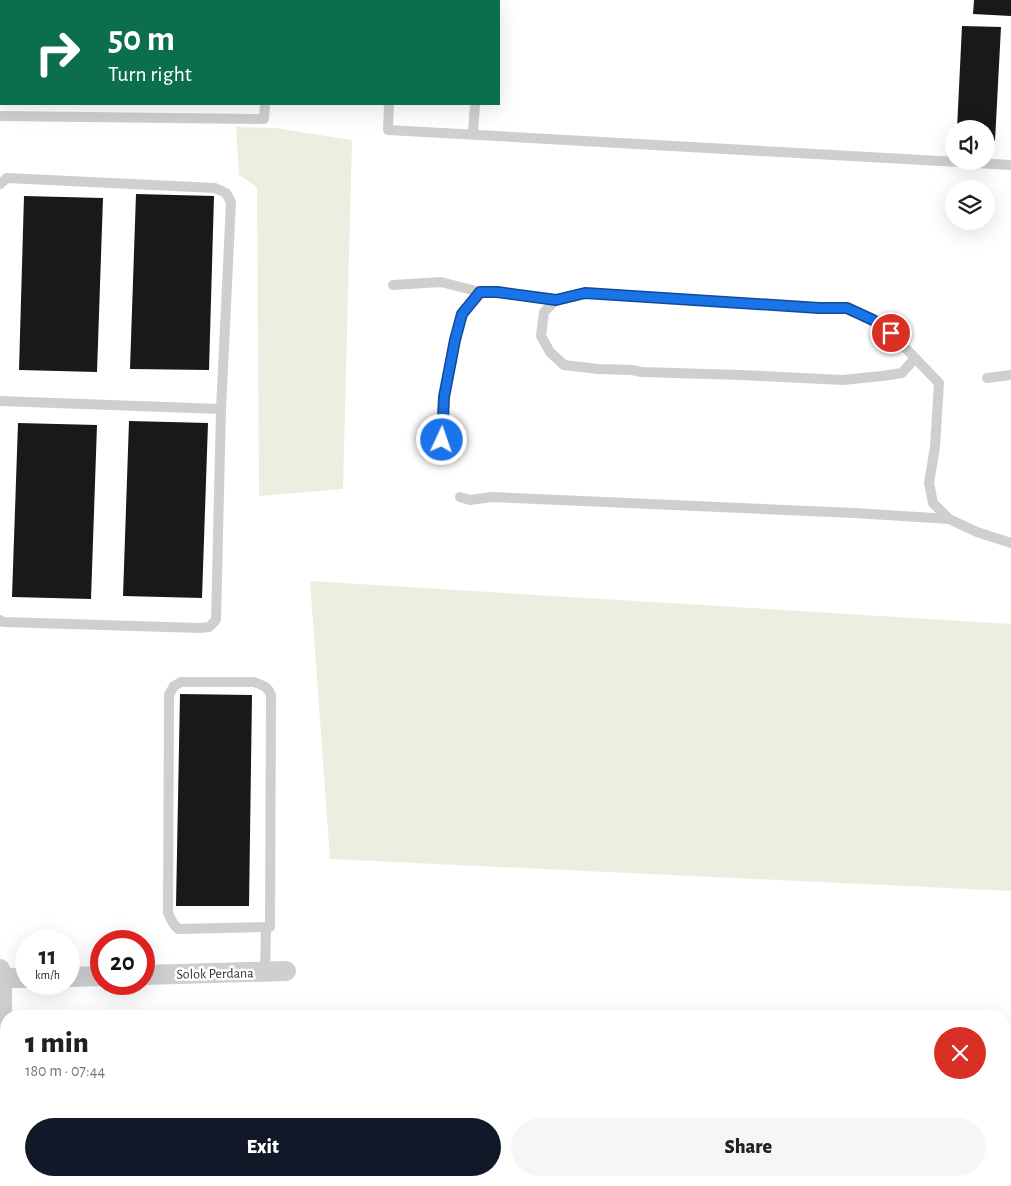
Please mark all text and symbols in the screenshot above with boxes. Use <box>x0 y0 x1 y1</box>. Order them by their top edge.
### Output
icon: right <box>25 20 90 85</box>
text: 50 m <box>108 22 175 57</box>
text: Turn right <box>108 63 192 85</box>
map controls <box>945 120 995 230</box>
button: sound <box>945 120 995 170</box>
button: layers <box>945 180 995 230</box>
pin <box>870 312 912 354</box>
icon: arrive <box>877 319 905 347</box>
position arrow <box>415 413 467 465</box>
speed limit sign: 20 <box>90 930 155 995</box>
text: 11 <box>38 944 57 969</box>
street label: Solok Perdana <box>176 966 254 982</box>
text: km/h <box>35 969 60 981</box>
button: close <box>934 1027 986 1079</box>
text: 1 min <box>25 1028 89 1058</box>
text: 180 m · 07:44 <box>25 1063 105 1079</box>
button: Exit <box>25 1118 501 1176</box>
button: Share <box>511 1118 986 1176</box>

